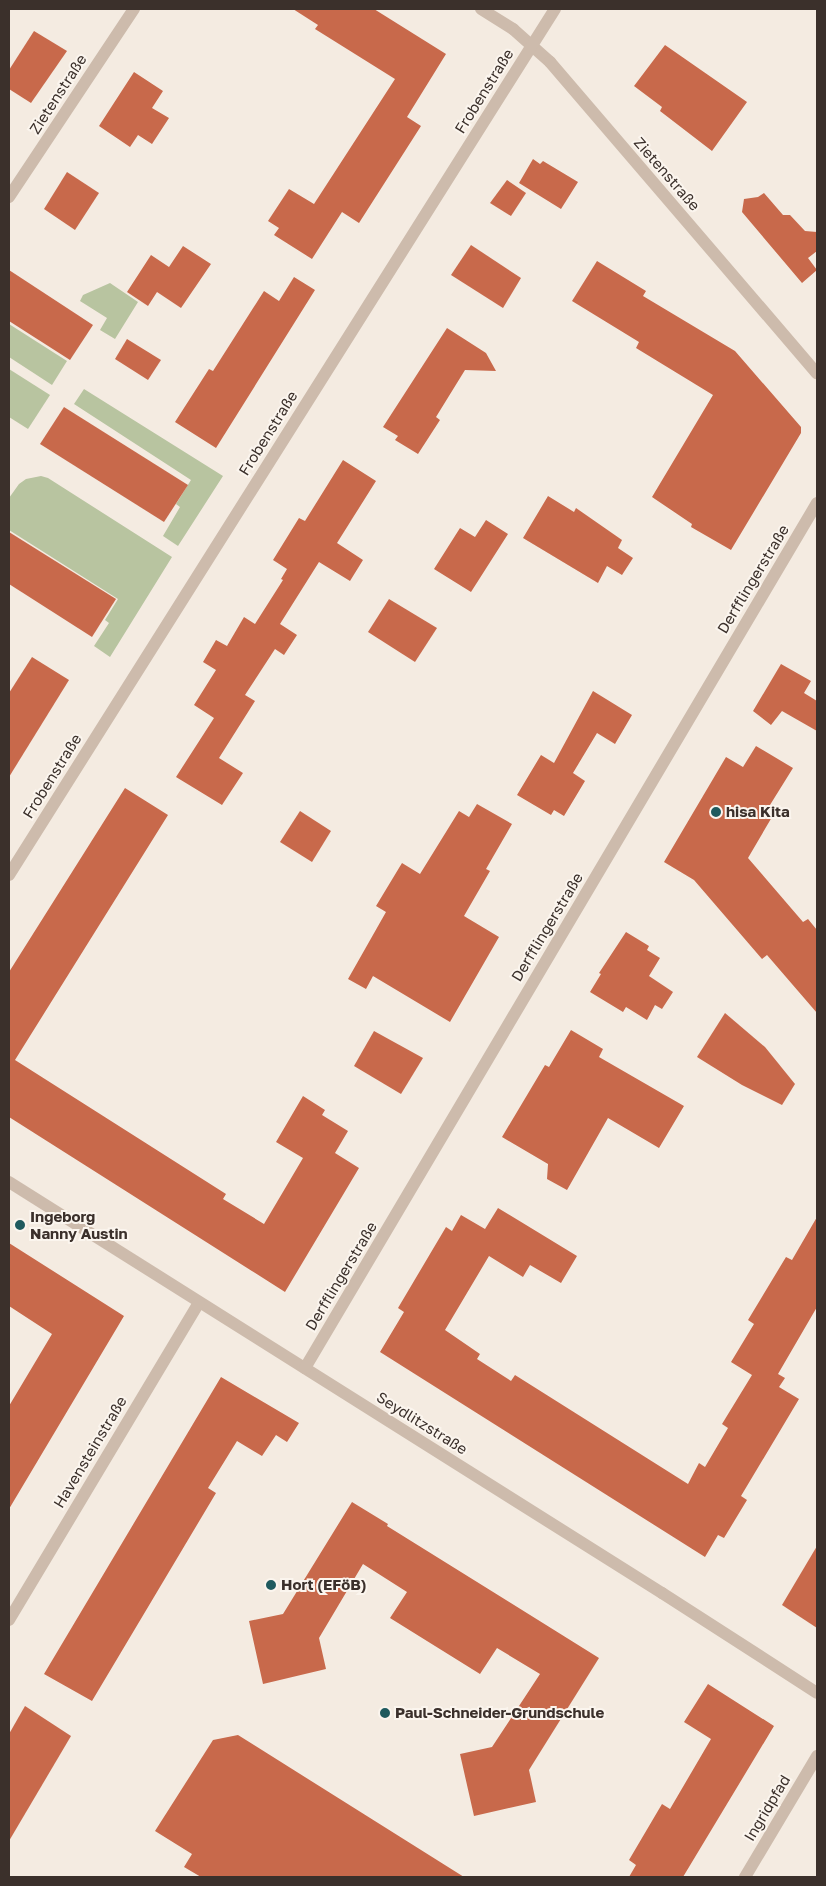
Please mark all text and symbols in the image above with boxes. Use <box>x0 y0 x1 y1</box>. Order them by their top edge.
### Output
street label: Frobenstraße <box>451 45 517 137</box>
street label: Zietenstraße <box>26 51 90 137</box>
street label: Zietenstraße <box>630 134 704 214</box>
street label: Frobenstraße <box>235 387 301 479</box>
street label: Derfflingerstraße <box>713 521 793 637</box>
street label: Frobenstraße <box>19 730 85 822</box>
place label: hisa Kita <box>726 803 790 821</box>
marker: hisa Kita <box>710 806 722 818</box>
street label: Derfflingerstraße <box>507 869 587 985</box>
place label: Ingeborg Nanny Austin <box>30 1207 128 1242</box>
street label: Derfflingerstraße <box>301 1218 381 1334</box>
marker: Ingeborg Nanny Austin <box>14 1219 26 1231</box>
street label: Seydlitzstraße <box>373 1388 471 1458</box>
street label: Havensteinstraße <box>50 1393 130 1511</box>
place label: Hort (EFöB) <box>281 1576 366 1594</box>
marker: Hort (EFöB) <box>265 1579 277 1591</box>
place label: Paul-Schneider-Grundschule <box>395 1704 604 1722</box>
marker: Paul-Schneider-Grundschule <box>379 1707 391 1719</box>
street label: Ingridpfad <box>740 1772 794 1844</box>

